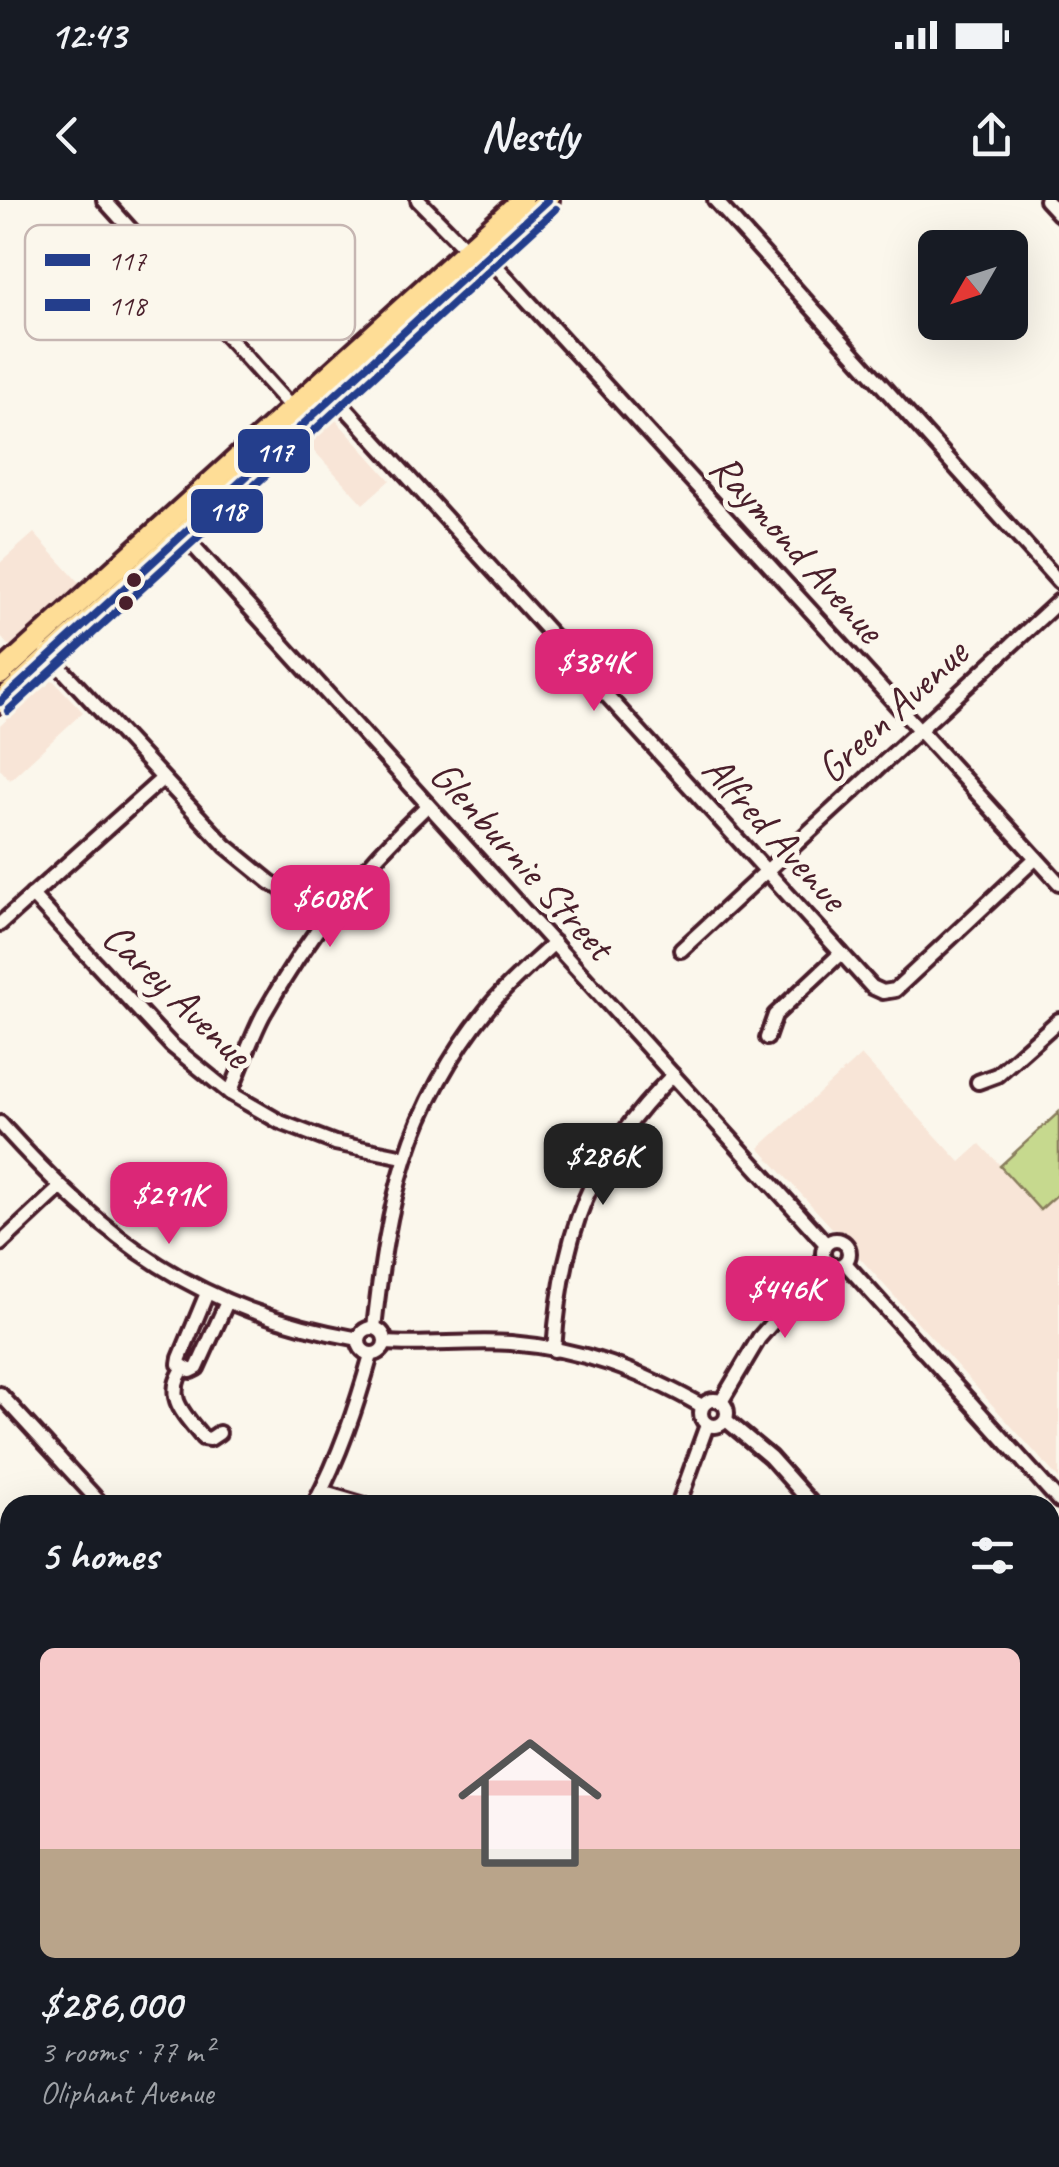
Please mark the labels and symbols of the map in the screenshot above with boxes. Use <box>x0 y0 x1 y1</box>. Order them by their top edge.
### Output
legend <box>25 225 355 340</box>
north arrow <box>918 230 1028 340</box>
text: 117 <box>108 243 147 278</box>
text: 118 <box>108 288 148 323</box>
line badge: 117 <box>236 427 312 475</box>
text: 117 <box>255 434 295 469</box>
street label: Raymond Avenue <box>698 442 897 655</box>
line badge: 118 <box>189 487 265 535</box>
text: 118 <box>208 493 249 528</box>
unlabelled marker <box>124 570 144 590</box>
unlabelled marker <box>116 593 136 613</box>
street label: Green Avenue <box>805 626 981 795</box>
pin: $384K <box>524 629 664 714</box>
street label: Alfred Avenue <box>691 744 861 925</box>
street label: Glenburnie Street <box>418 749 628 974</box>
pin: $608K <box>260 865 400 950</box>
street label: Carey Avenue <box>91 911 265 1081</box>
pin: $286K <box>533 1123 673 1208</box>
pin: $291K <box>99 1162 239 1247</box>
pin: $446K <box>715 1256 855 1341</box>

